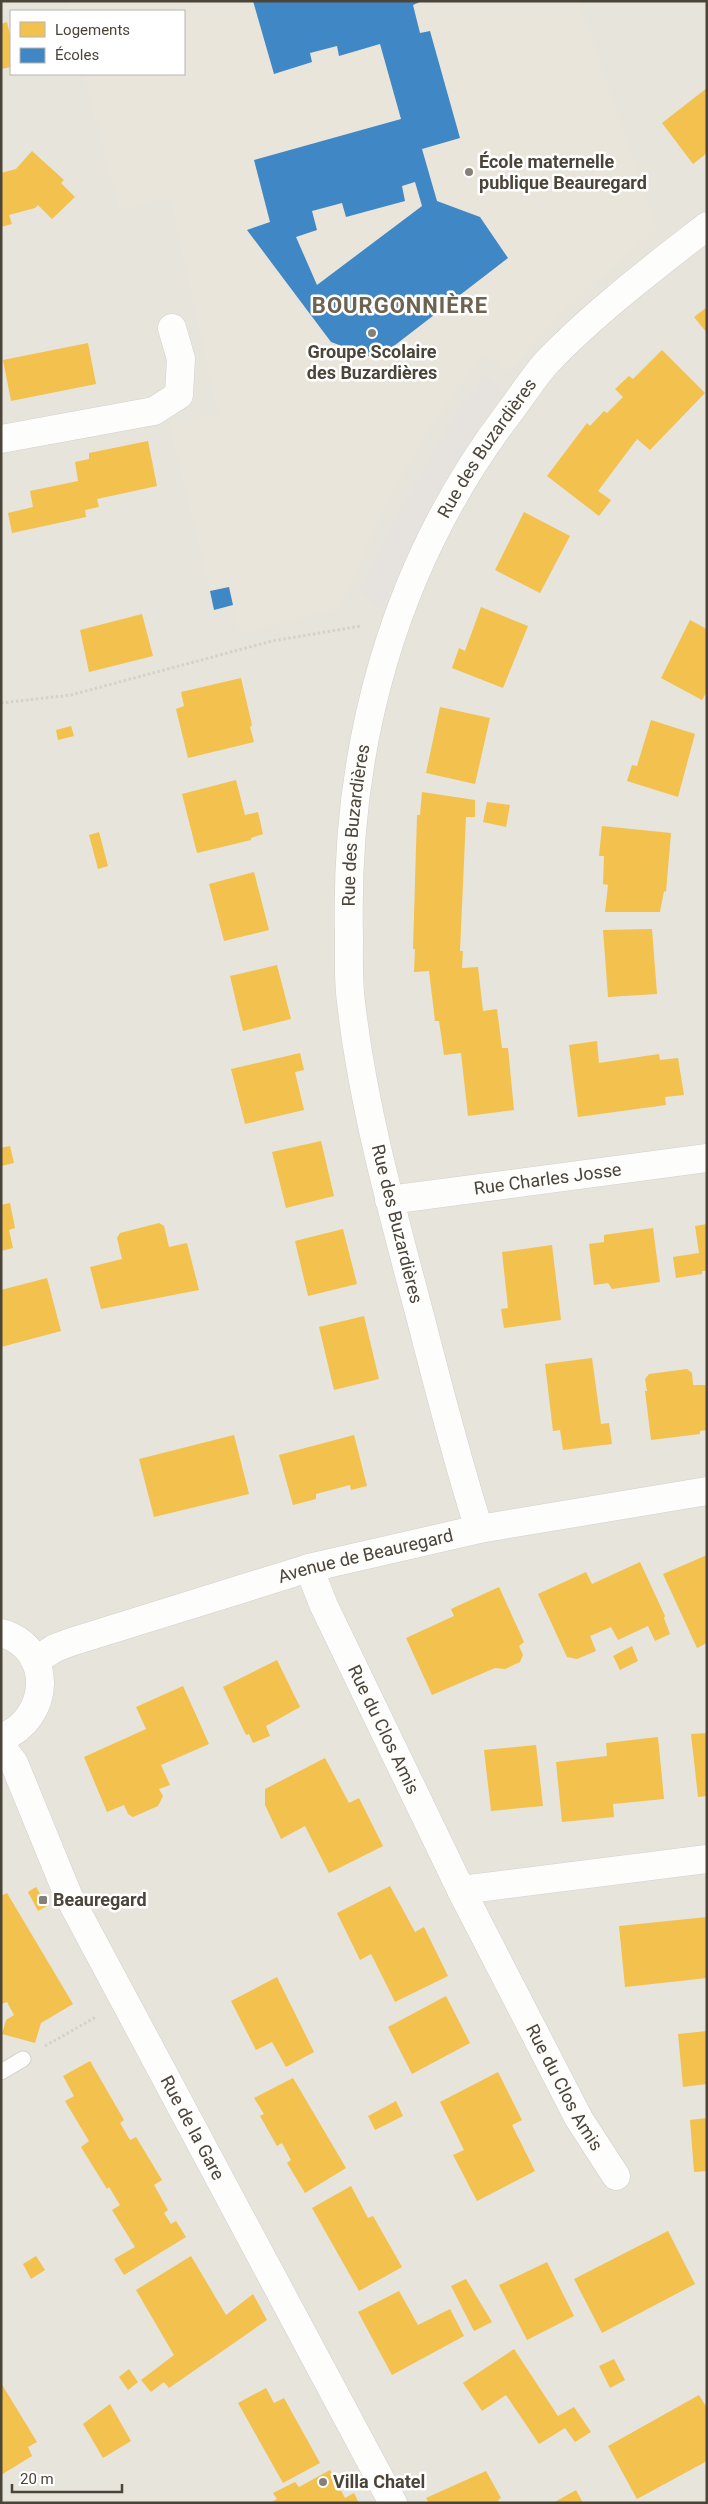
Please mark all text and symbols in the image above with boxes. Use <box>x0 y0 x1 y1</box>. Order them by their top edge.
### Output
legend <box>10 10 185 75</box>
text: Logements <box>55 21 130 39</box>
text: Écoles <box>55 46 99 64</box>
place label: École maternelle publique Beauregard <box>479 151 647 193</box>
marker: École maternelle publique Beauregard <box>463 166 475 178</box>
district label: BOURGONNIÈRE <box>312 293 488 318</box>
marker: Groupe Scolaire des Buzardières <box>366 327 378 339</box>
place label: Groupe Scolaire des Buzardières <box>307 341 437 383</box>
street label: Rue des Buzardières <box>433 374 540 521</box>
street label: Rue des Buzardières <box>338 742 374 907</box>
street label: Rue des Buzardières <box>368 1142 427 1306</box>
street label: Rue Charles Josse <box>473 1158 623 1199</box>
street label: Avenue de Beauregard <box>275 1524 455 1587</box>
street label: Rue du Clos Amis <box>344 1661 424 1797</box>
place label: Beauregard <box>53 1889 147 1910</box>
marker: Beauregard <box>37 1894 49 1906</box>
street label: Rue du Clos Amis <box>522 2020 608 2154</box>
street label: Rue de la Gare <box>156 2072 229 2183</box>
scale bar <box>12 2462 122 2494</box>
text: 20 m <box>20 2470 54 2488</box>
place label: Villa Chatel <box>333 2471 425 2492</box>
marker: Villa Chatel <box>317 2476 329 2488</box>

